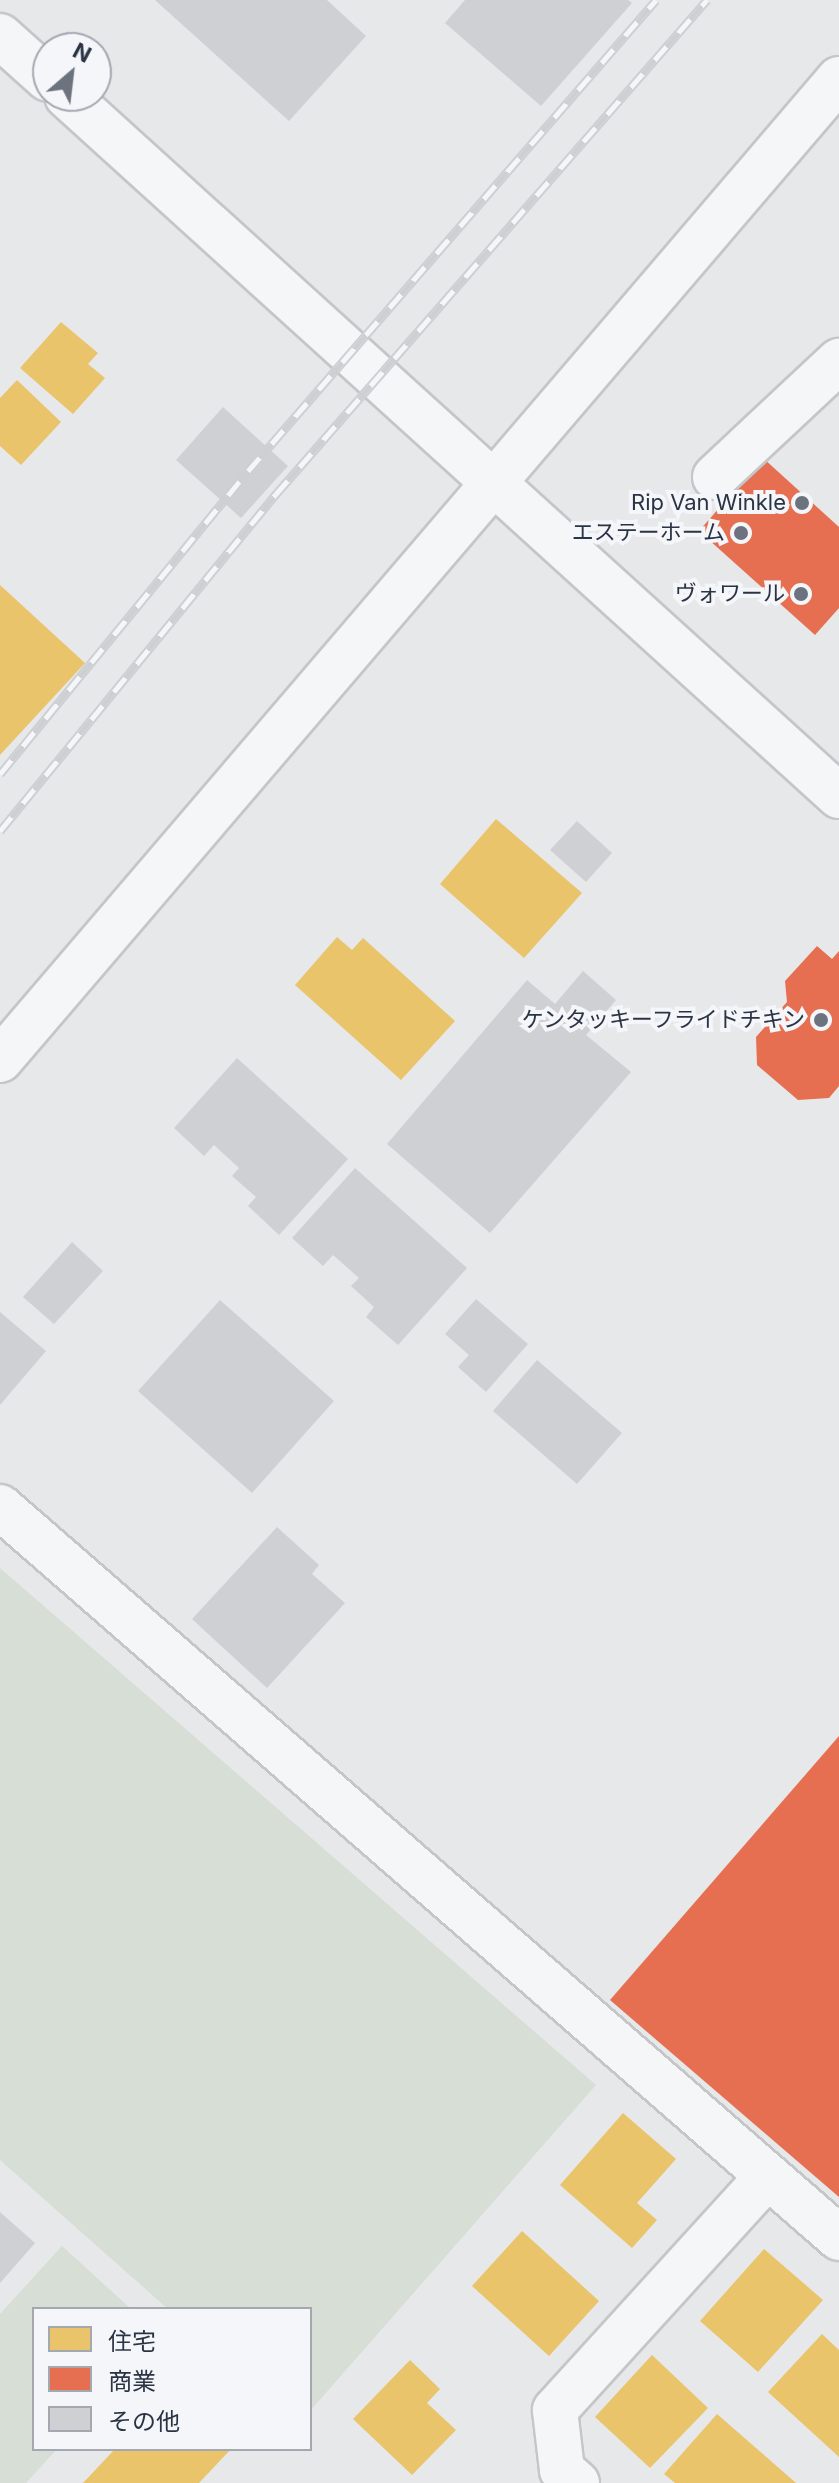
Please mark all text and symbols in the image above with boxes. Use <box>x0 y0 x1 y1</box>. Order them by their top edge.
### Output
north arrow <box>32 32 112 112</box>
text: N <box>69 37 96 68</box>
place label: Rip Van Winkle <box>631 490 786 516</box>
marker: Rip Van Winkle <box>793 494 811 512</box>
place label: エステーホーム <box>571 520 725 546</box>
marker: エステーホーム <box>732 524 750 542</box>
place label: ヴォワール <box>675 581 785 607</box>
marker: ヴォワール <box>792 585 810 603</box>
place label: ケンタッキーフライドチキン <box>519 1007 805 1033</box>
marker: ケンタッキーフライドチキン <box>812 1011 830 1029</box>
legend <box>32 2307 312 2451</box>
text: 住宅 <box>108 2327 156 2356</box>
text: 商業 <box>108 2367 156 2396</box>
text: その他 <box>108 2407 180 2436</box>

